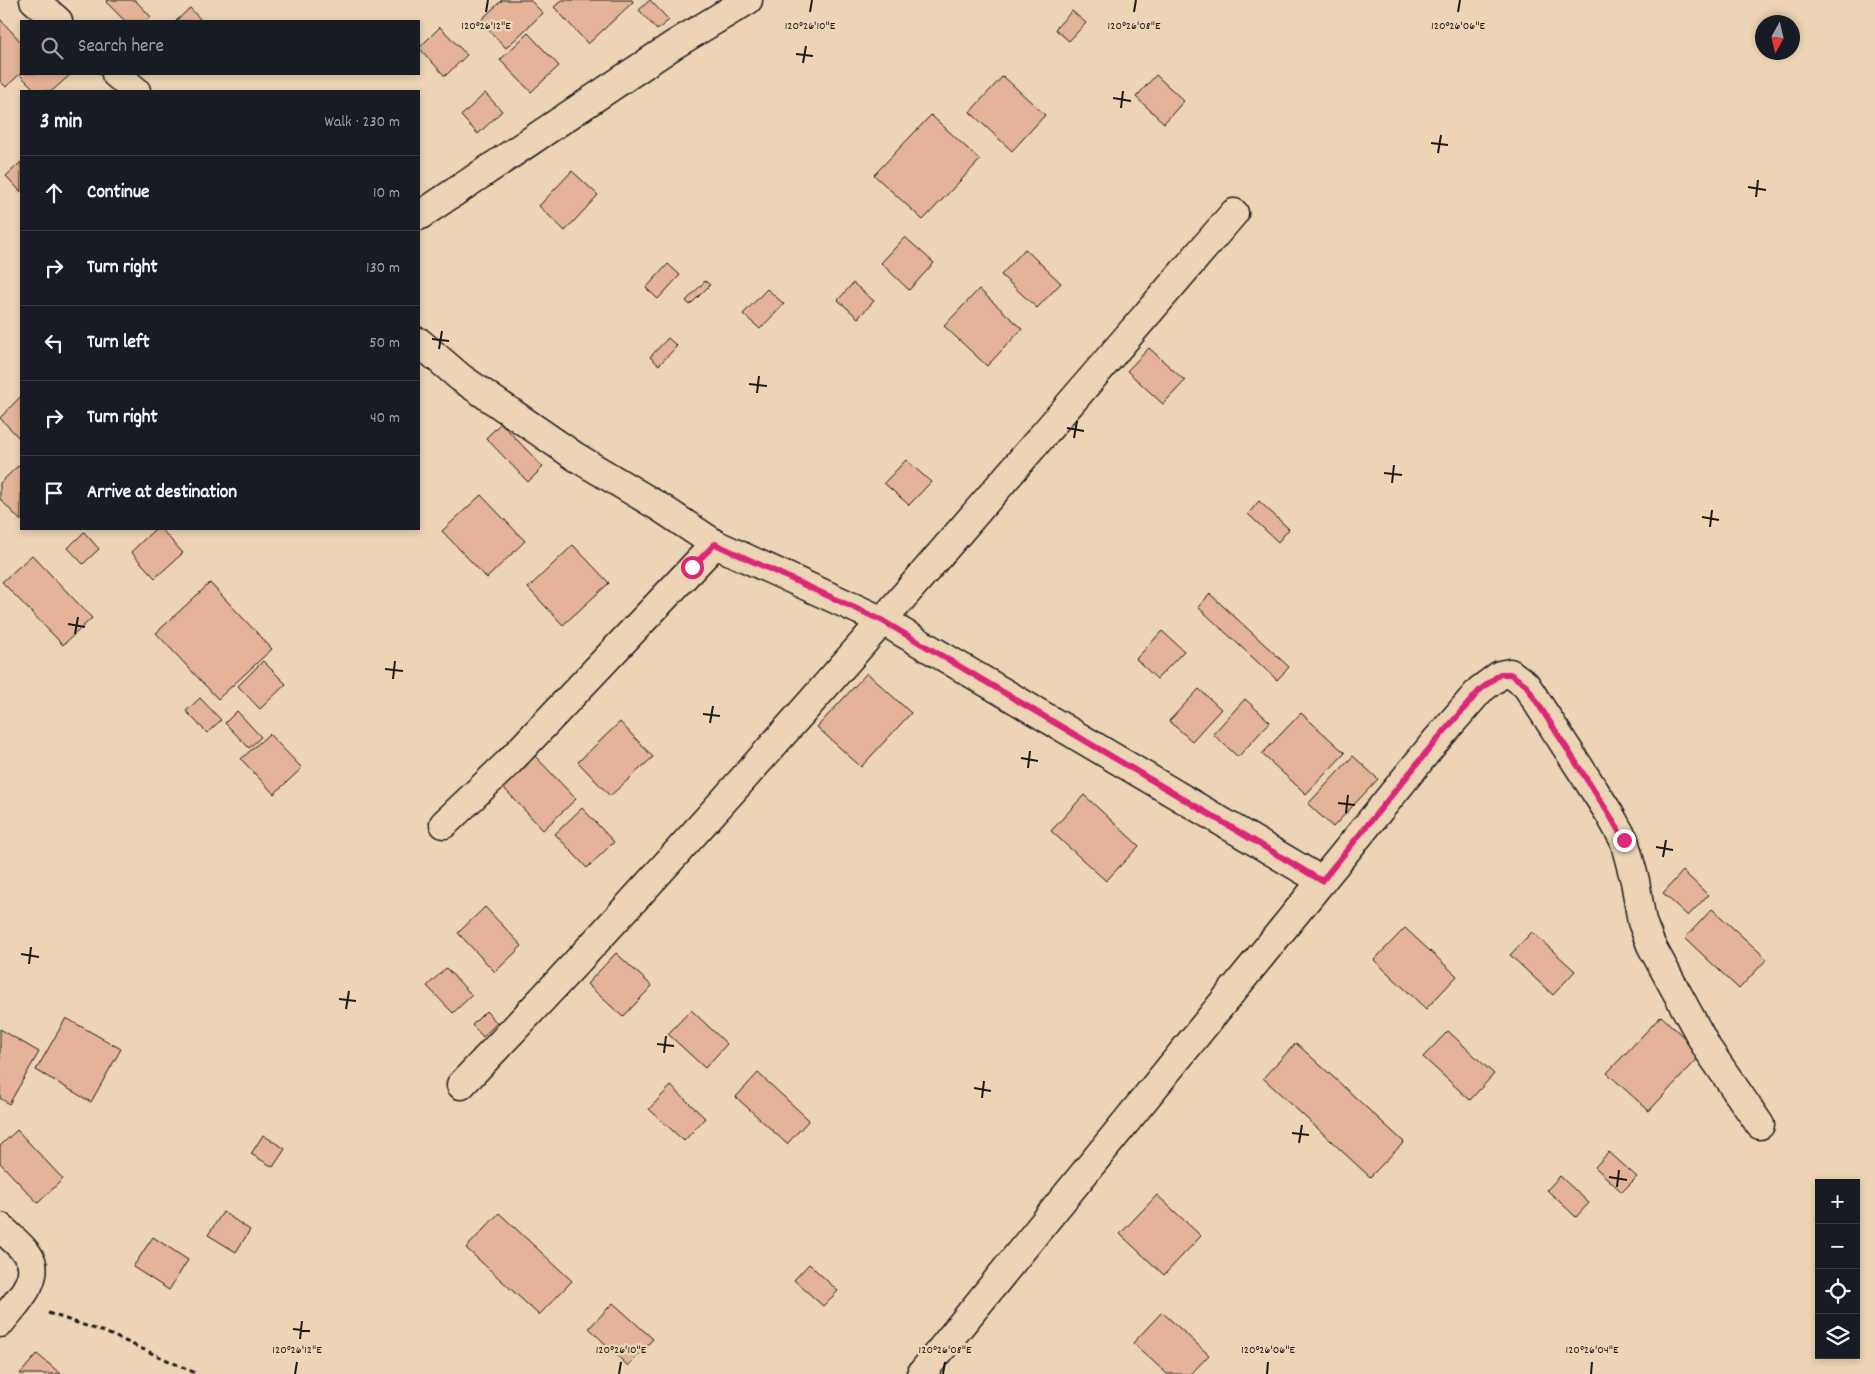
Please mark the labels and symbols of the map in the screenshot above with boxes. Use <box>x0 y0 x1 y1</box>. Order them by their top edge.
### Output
north arrow <box>1755 15 1800 60</box>
text: 120°26'12"E <box>461 18 511 35</box>
text: 120°26'10"E <box>785 18 836 35</box>
text: 120°26'08"E <box>1108 18 1161 35</box>
text: 120°26'06"E <box>1431 18 1485 35</box>
route start <box>681 556 704 579</box>
route end <box>1613 829 1636 852</box>
text: 120°26'12"E <box>272 1342 322 1359</box>
text: 120°26'10"E <box>596 1342 647 1359</box>
text: 120°26'08"E <box>919 1342 972 1359</box>
text: 120°26'06"E <box>1241 1342 1295 1359</box>
text: 120°26'04"E <box>1566 1342 1619 1359</box>

